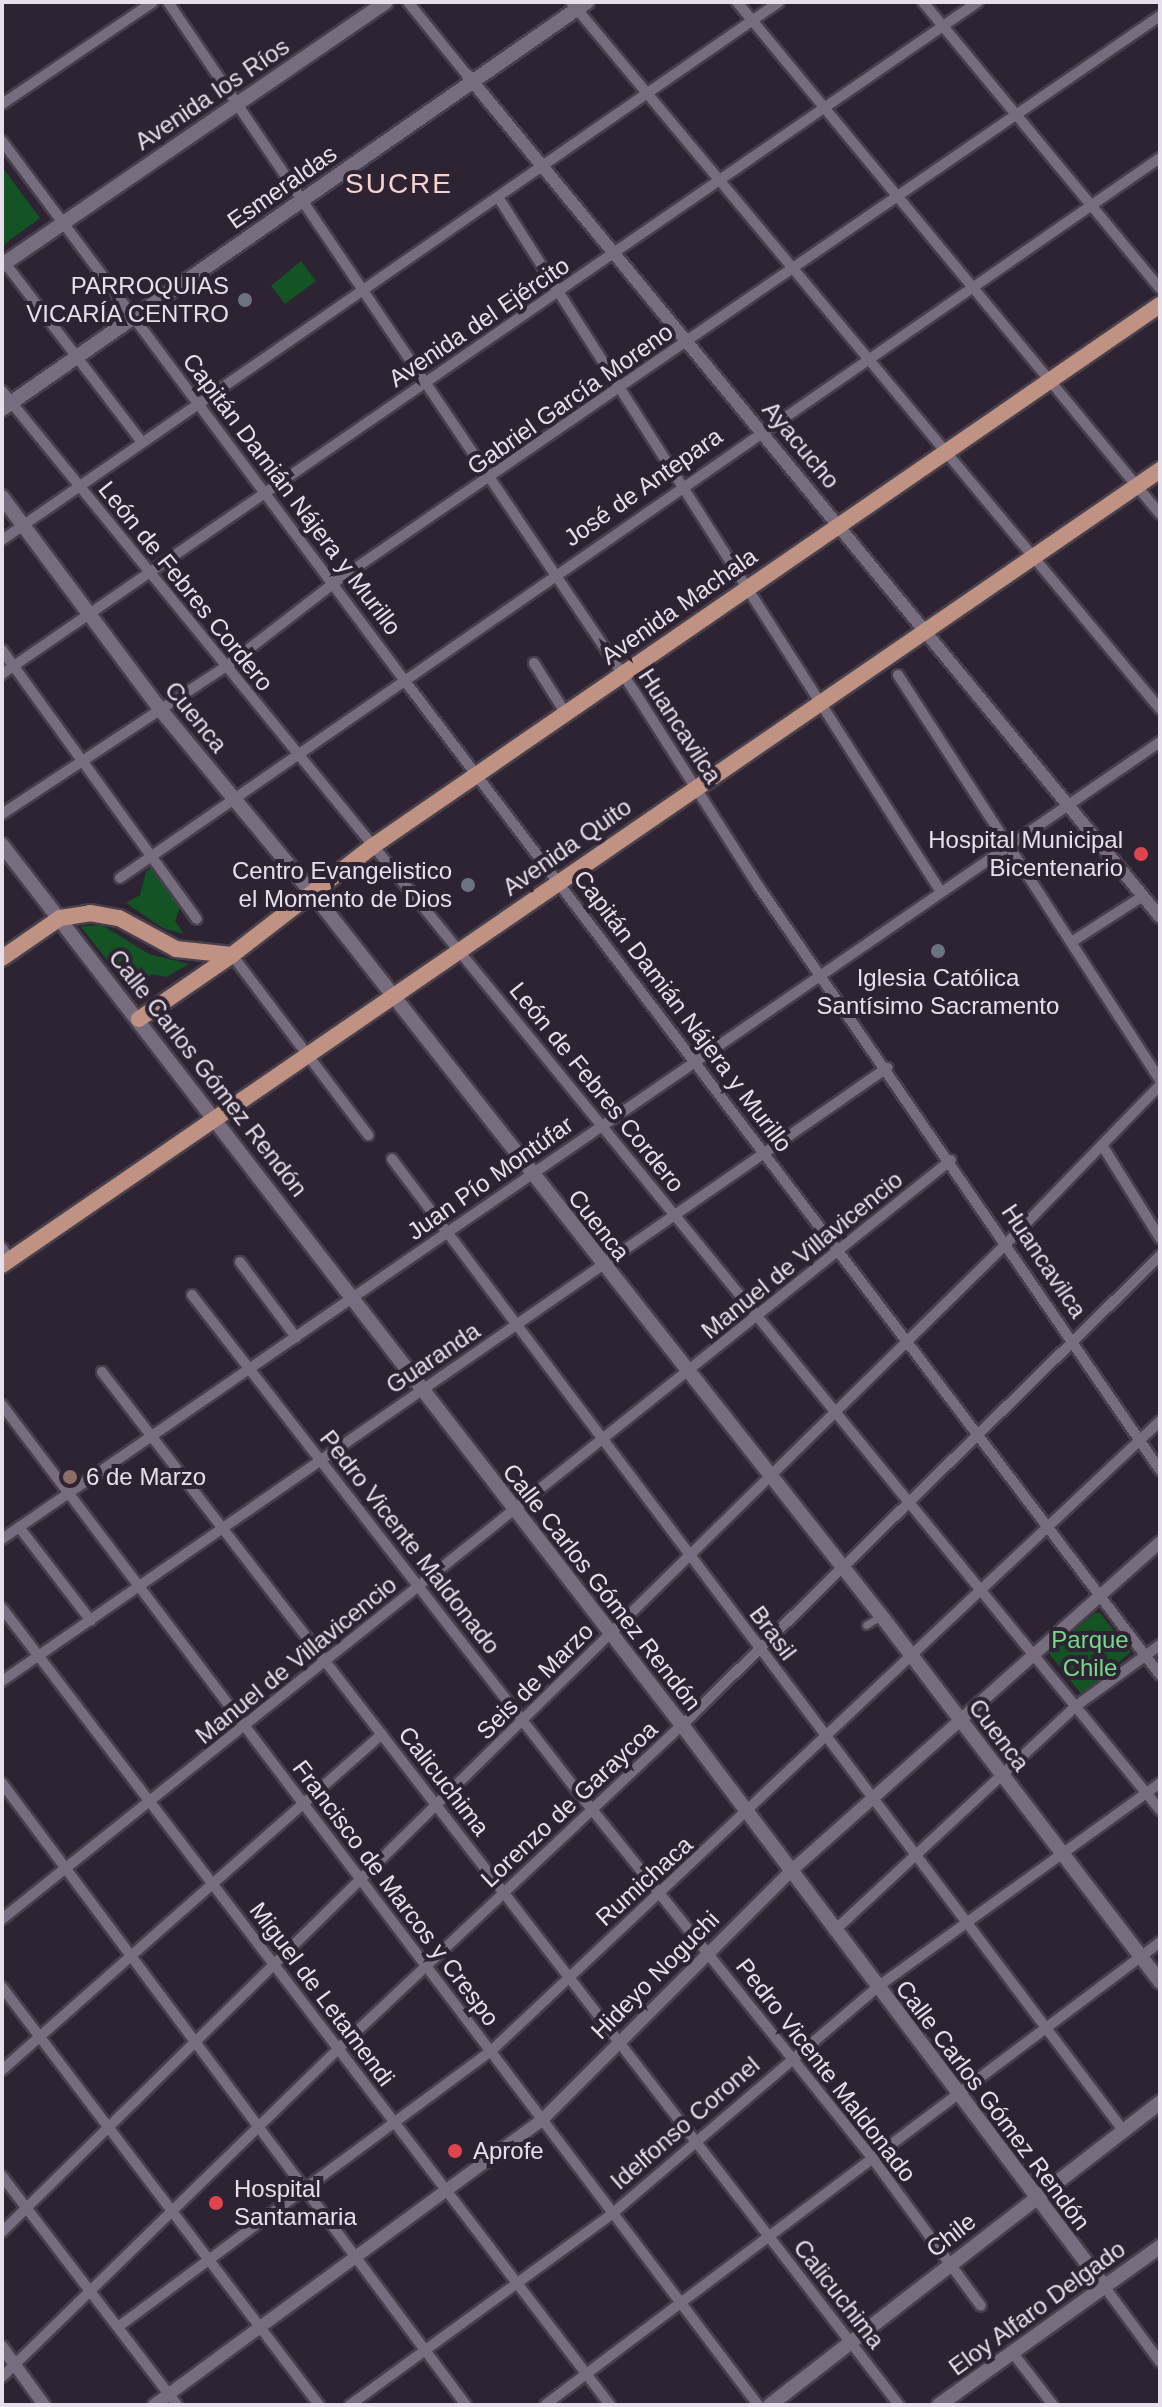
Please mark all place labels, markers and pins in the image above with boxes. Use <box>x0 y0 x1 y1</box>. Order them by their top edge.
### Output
place label: PARROQUIAS VICARÍA CENTRO <box>25 272 229 328</box>
marker: PARROQUIAS VICARÍA CENTRO <box>236 291 254 309</box>
place label: Hospital Municipal Bicentenario <box>928 826 1123 882</box>
marker: Hospital Municipal Bicentenario <box>1130 843 1152 865</box>
place label: Centro Evangelistico el Momento de Dios <box>232 857 452 913</box>
marker: Centro Evangelistico el Momento de Dios <box>459 876 477 894</box>
marker: Iglesia Católica Santísimo Sacramento <box>929 942 947 960</box>
place label: Iglesia Católica Santísimo Sacramento <box>817 964 1059 1020</box>
place label: 6 de Marzo <box>86 1463 206 1491</box>
marker: 6 de Marzo <box>61 1468 79 1486</box>
place label: Aprofe <box>473 2137 544 2165</box>
marker: Aprofe <box>444 2140 466 2162</box>
place label: Hospital Santamaria <box>234 2175 357 2231</box>
marker: Hospital Santamaria <box>205 2192 227 2214</box>

